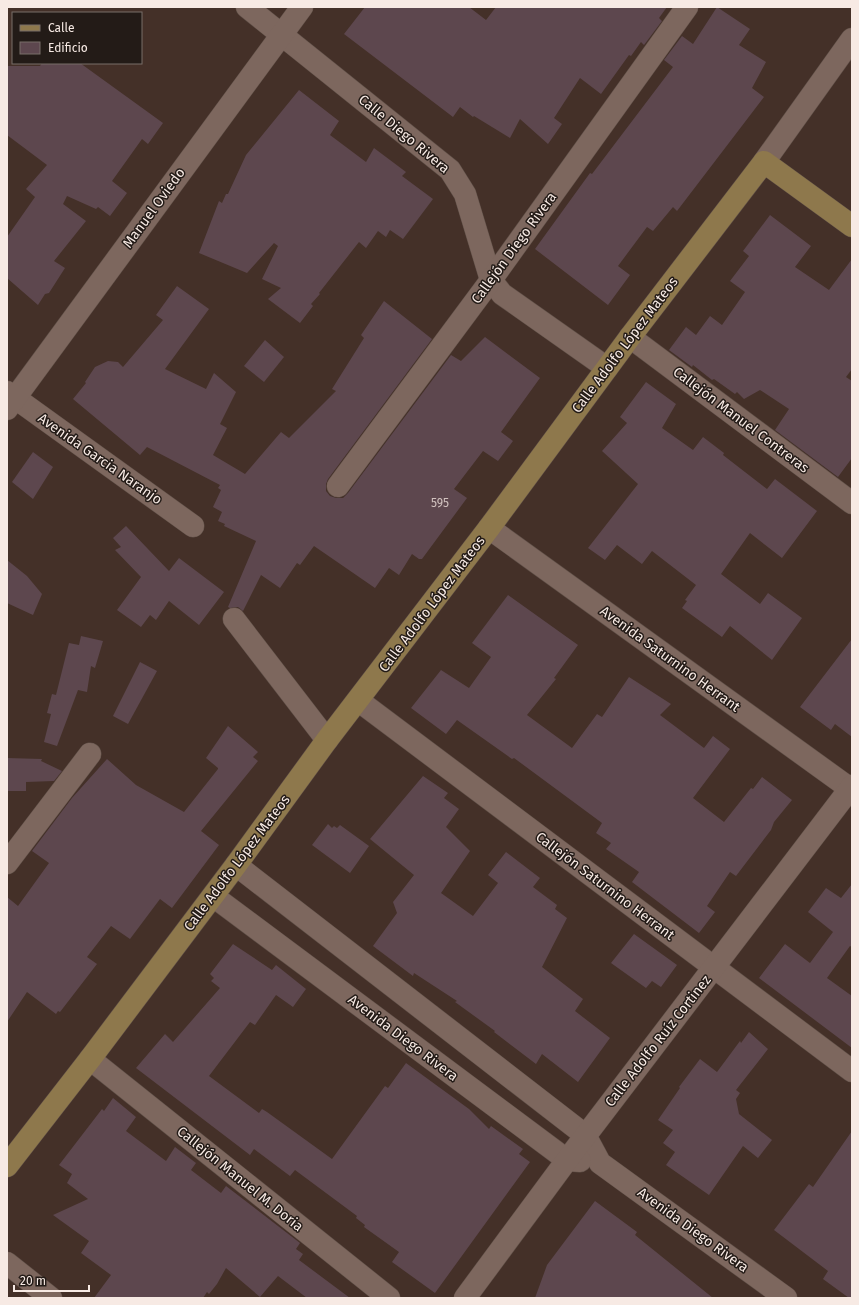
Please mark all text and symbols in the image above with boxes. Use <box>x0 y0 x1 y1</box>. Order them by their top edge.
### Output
legend <box>12 12 142 64</box>
text: Calle <box>48 21 75 35</box>
text: Edificio <box>48 41 88 55</box>
street label: Calle Diego Rivera <box>355 91 453 177</box>
street label: Manuel Oviedo <box>119 165 189 251</box>
street label: Callejón Diego Rivera <box>468 189 560 307</box>
street label: Calle Adolfo López Mateos <box>568 273 682 416</box>
street label: Callejón Manuel Contreras <box>670 363 813 477</box>
street label: Avenida Garcia Naranjo <box>35 410 165 508</box>
house number: 595 <box>431 496 449 510</box>
street label: Calle Adolfo López Mateos <box>375 532 489 675</box>
street label: Avenida Saturnino Herrant <box>597 603 744 716</box>
street label: Calle Adolfo López Mateos <box>180 791 294 934</box>
street label: Callejón Saturnino Herrant <box>532 828 679 944</box>
street label: Calle Adolfo Ruíz Cortinez <box>601 972 715 1110</box>
street label: Avenida Diego Rivera <box>345 991 461 1085</box>
street label: Callejón Manuel M. Doria <box>173 1123 307 1235</box>
street label: Avenida Diego Rivera <box>634 1184 752 1276</box>
scale bar <box>14 1267 89 1293</box>
text: 20 m <box>20 1274 46 1288</box>

